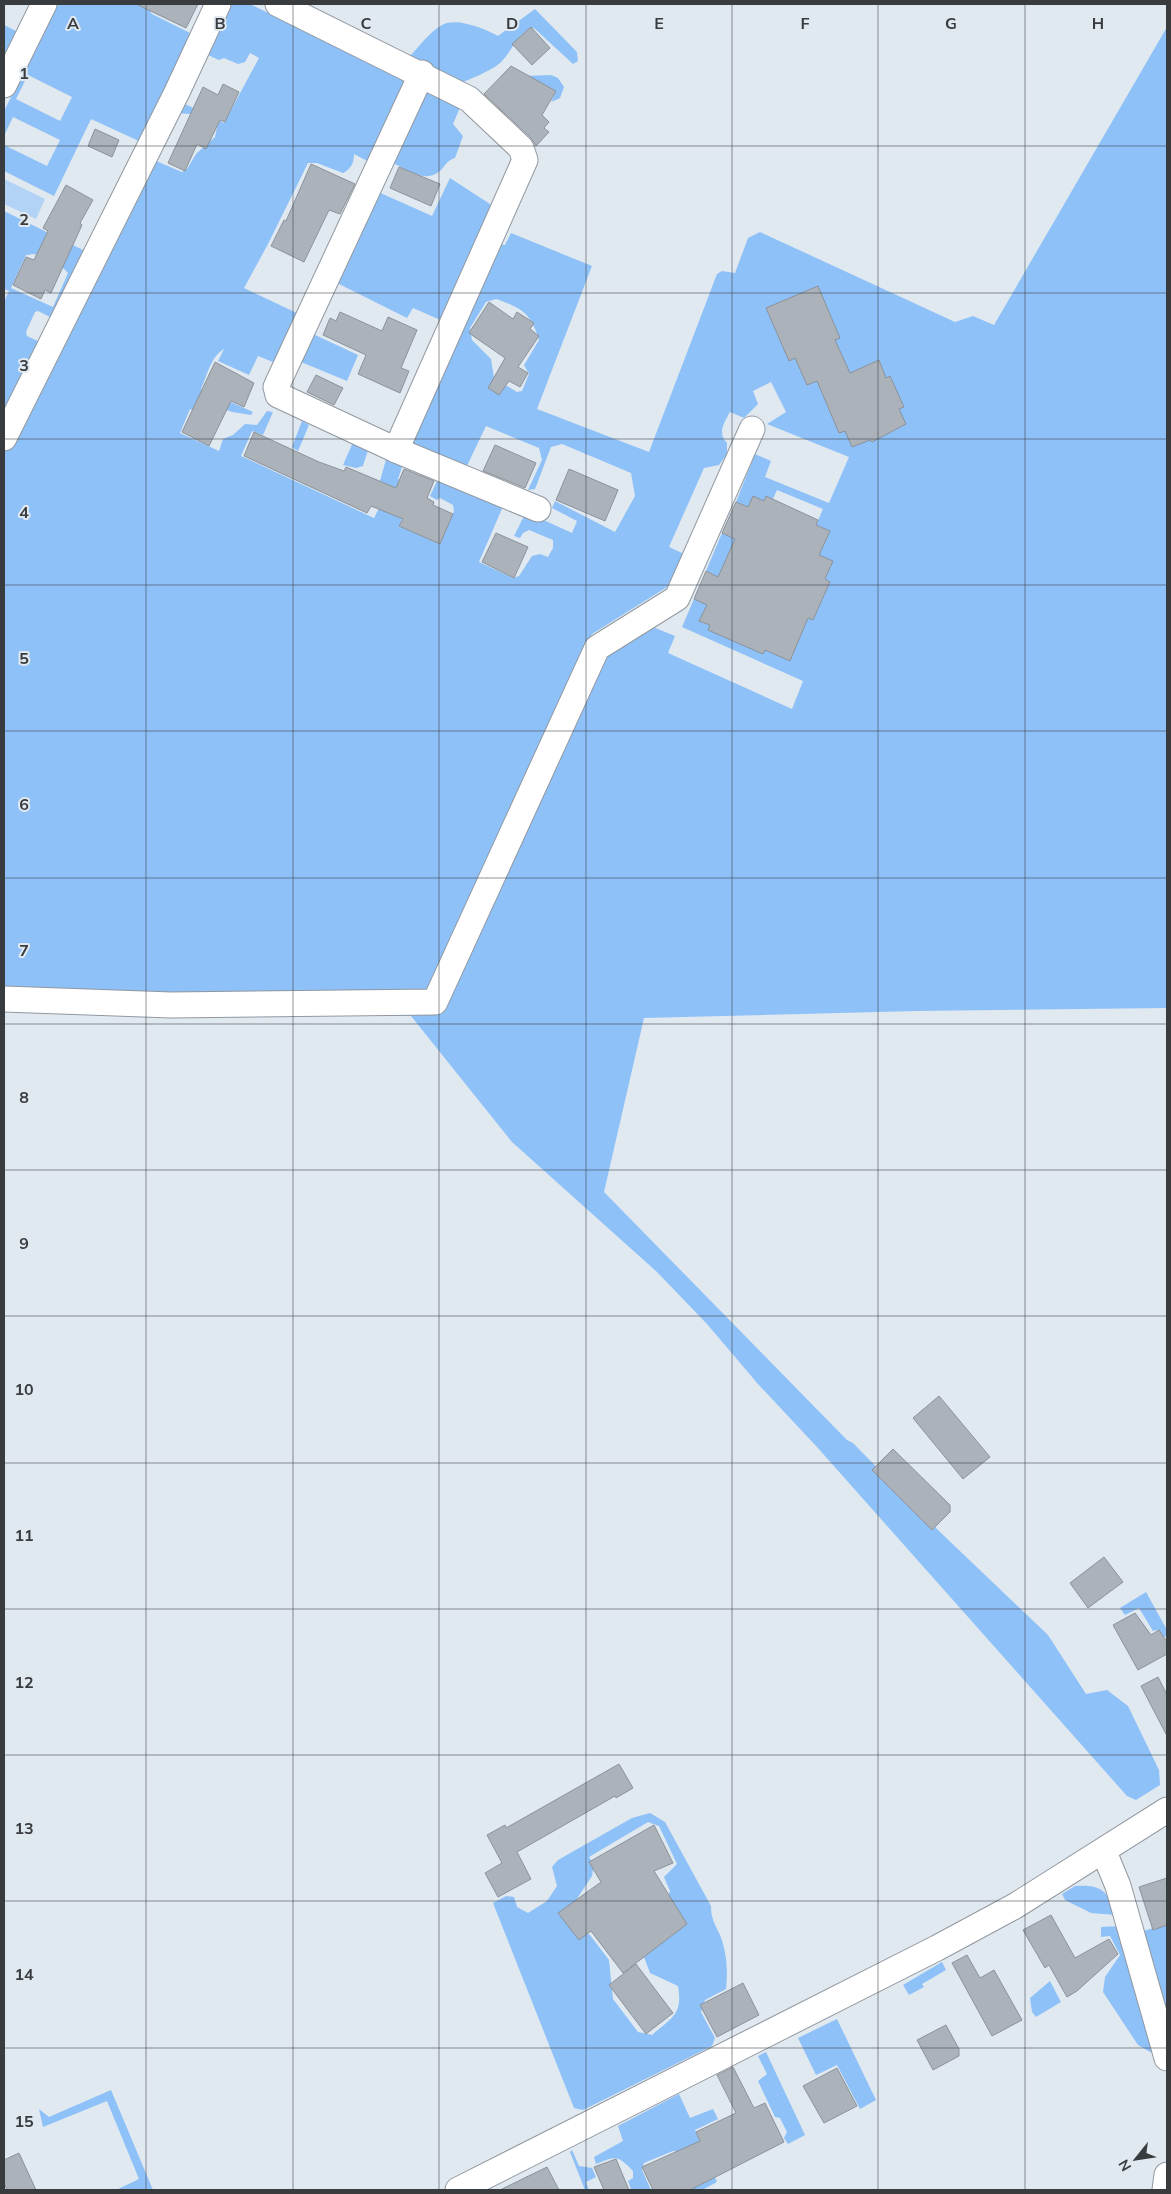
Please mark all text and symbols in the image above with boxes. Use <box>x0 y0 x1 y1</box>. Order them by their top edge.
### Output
text: A <box>67 13 79 33</box>
text: B <box>214 13 226 33</box>
text: C <box>361 13 372 33</box>
text: D <box>506 13 518 33</box>
text: E <box>654 13 664 33</box>
text: F <box>800 13 810 33</box>
text: G <box>945 13 957 33</box>
text: H <box>1092 13 1104 33</box>
text: 1 <box>19 63 29 83</box>
text: 2 <box>19 209 29 229</box>
text: 3 <box>19 355 29 375</box>
text: 4 <box>19 502 29 522</box>
text: 5 <box>19 648 29 668</box>
text: 6 <box>19 794 29 814</box>
text: 7 <box>19 940 29 960</box>
text: 8 <box>19 1087 29 1107</box>
text: 9 <box>19 1233 29 1253</box>
text: 10 <box>14 1379 34 1399</box>
text: 11 <box>14 1525 34 1545</box>
text: 12 <box>14 1672 34 1692</box>
text: 13 <box>14 1818 34 1838</box>
text: 14 <box>14 1964 34 1984</box>
text: 15 <box>14 2111 34 2131</box>
north arrow <box>1111 2134 1161 2184</box>
text: N <box>1114 2156 1135 2175</box>

